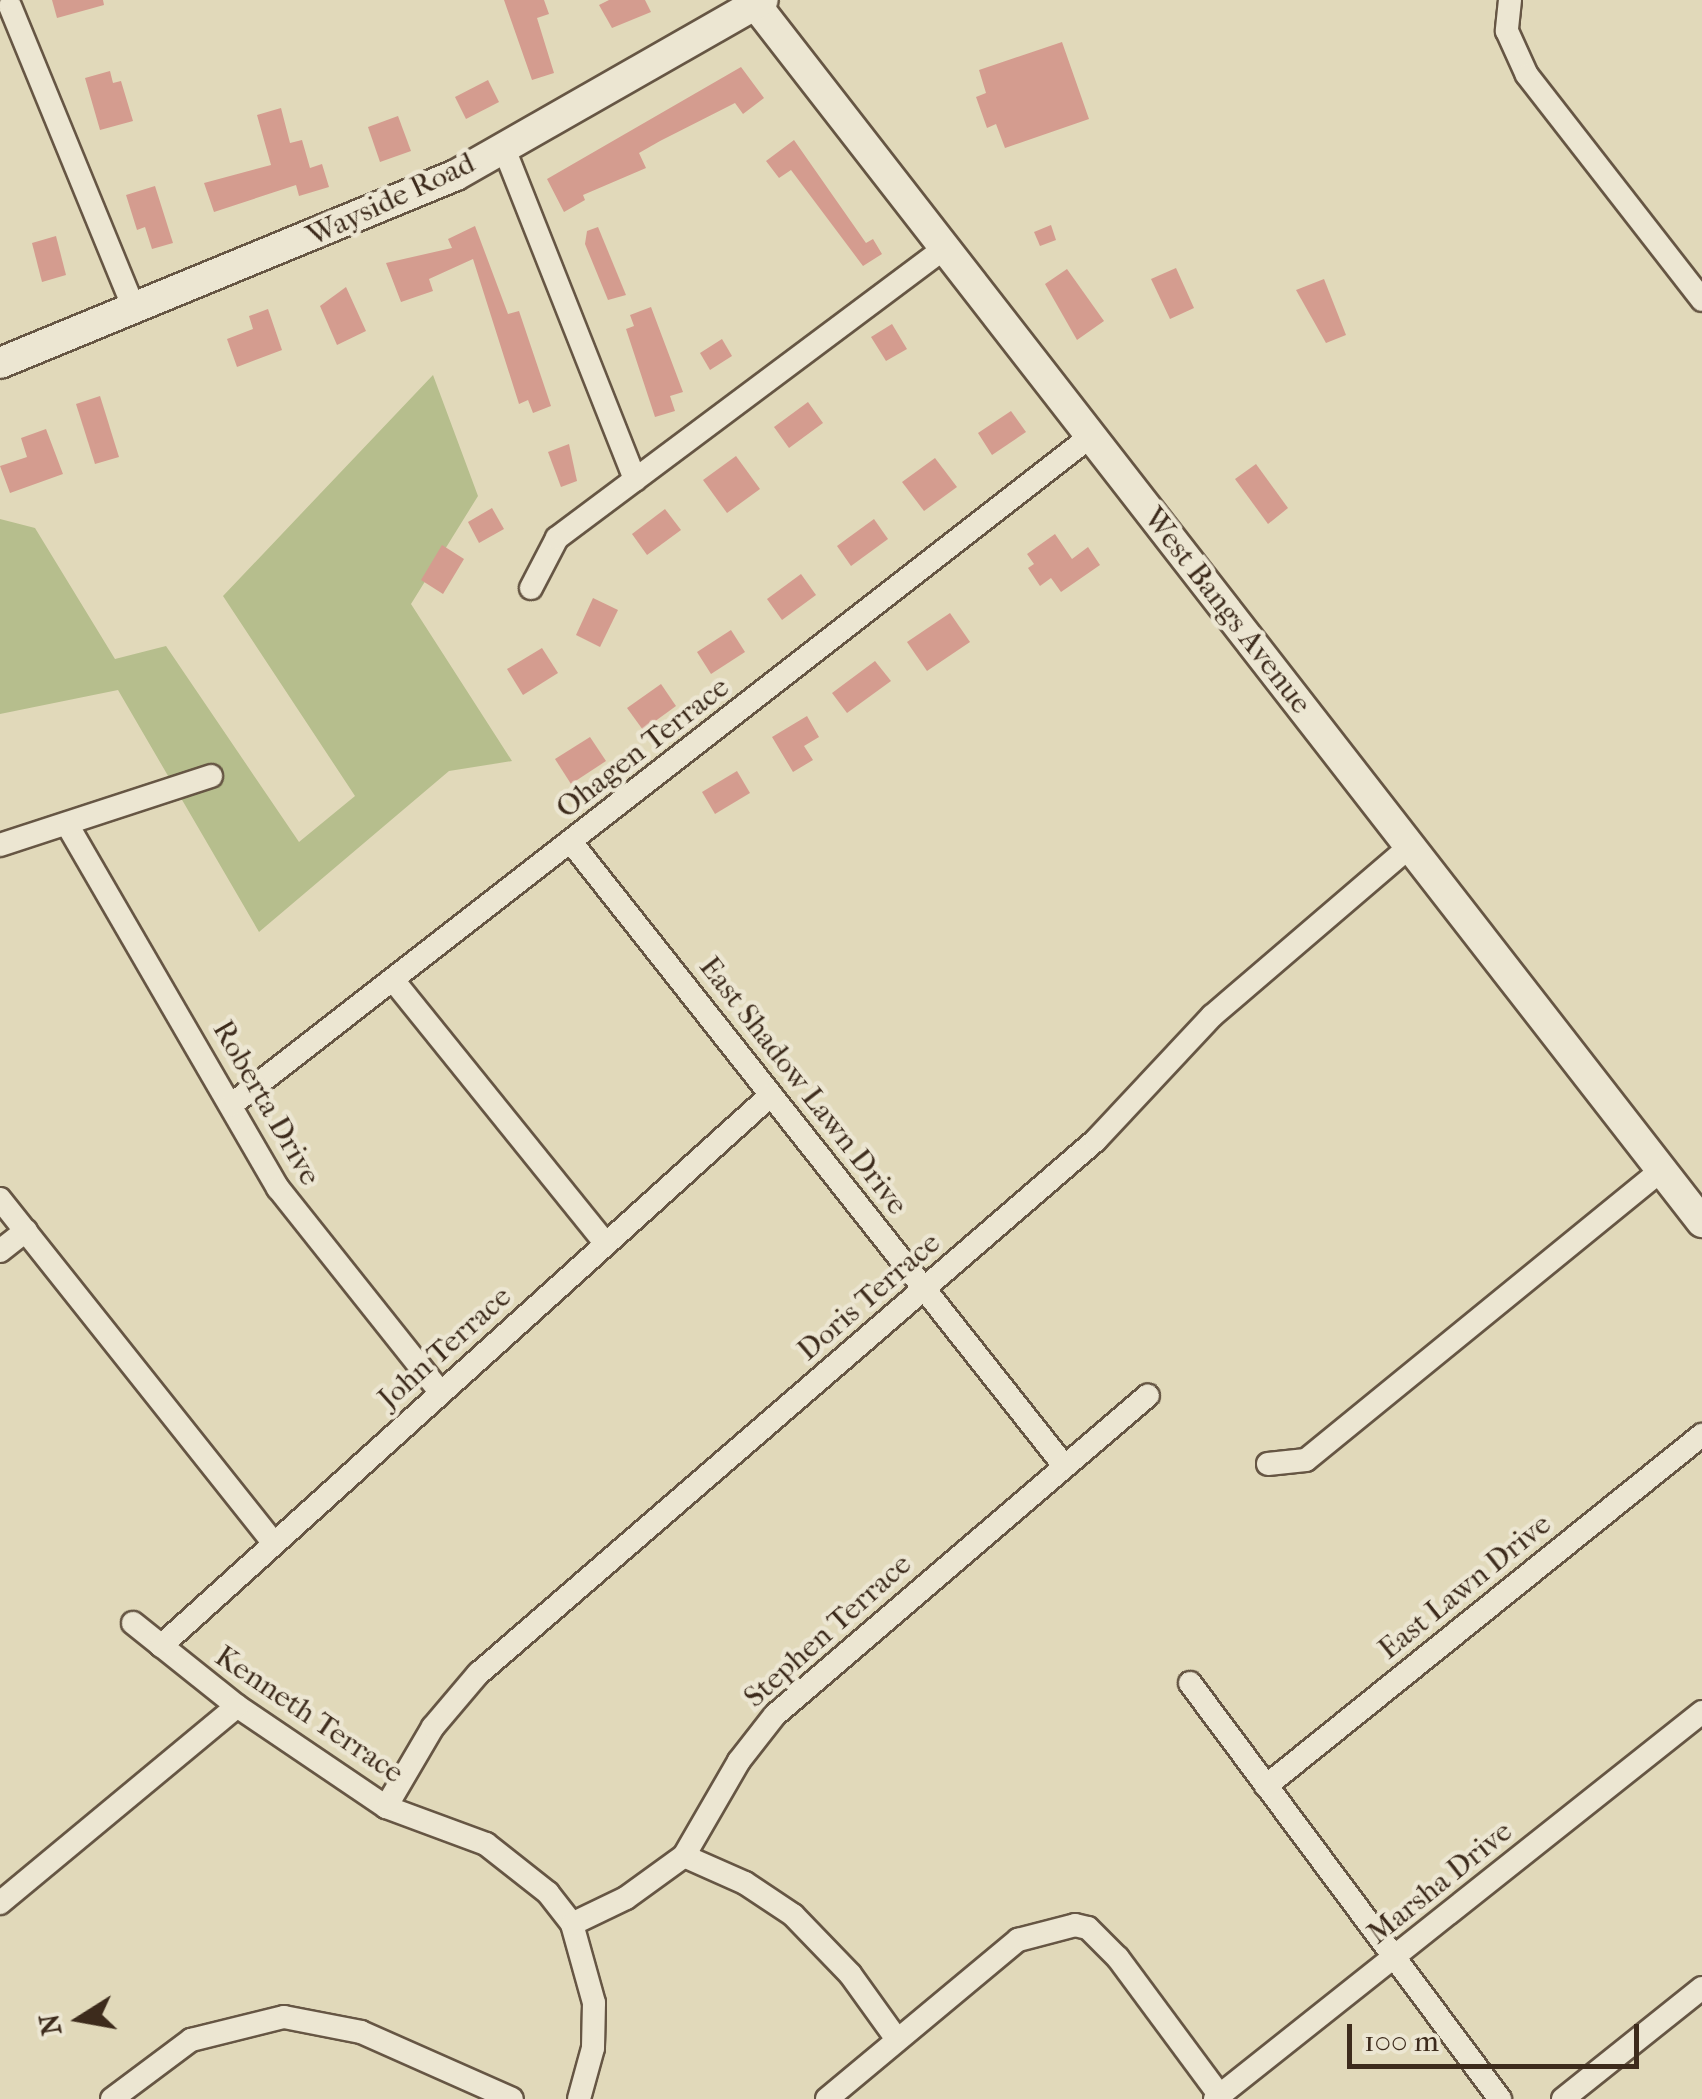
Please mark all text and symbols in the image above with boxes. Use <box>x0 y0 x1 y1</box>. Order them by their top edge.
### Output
street label: Wayside Road <box>301 145 481 255</box>
street label: West Bangs Avenue <box>1135 501 1319 721</box>
street label: Ohagen Terrace <box>549 669 737 827</box>
street label: East Shadow Lawn Drive <box>691 950 915 1222</box>
street label: Roberta Drive <box>204 1014 328 1192</box>
street label: Doris Terrace <box>790 1225 948 1369</box>
street label: John Terrace <box>371 1279 519 1417</box>
street label: East Lawn Drive <box>1372 1507 1558 1667</box>
street label: Stephen Terrace <box>737 1547 919 1715</box>
street label: Kenneth Terrace <box>208 1639 410 1791</box>
street label: Marsha Drive <box>1360 1814 1520 1952</box>
north arrow <box>30 1969 130 2069</box>
scale bar <box>1352 2004 1644 2066</box>
text: N <box>32 2011 68 2038</box>
text: 100 m <box>1364 2024 1439 2059</box>

